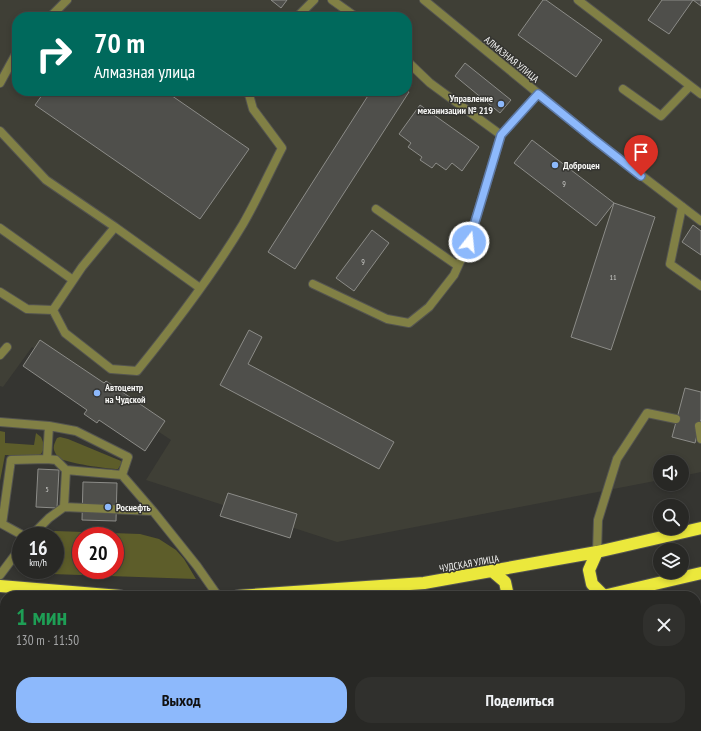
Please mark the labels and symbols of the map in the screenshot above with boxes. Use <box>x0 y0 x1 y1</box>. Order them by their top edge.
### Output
street label: АЛМАЗНАЯ УЛИЦА <box>482 33 542 86</box>
place label: Управление механизации № 219 <box>417 92 493 117</box>
marker: Управление механизации № 219 <box>496 99 506 109</box>
pin <box>624 135 658 176</box>
place label: Доброцен <box>563 159 600 172</box>
marker: Доброцен <box>550 160 560 170</box>
house number: 9 <box>562 178 566 188</box>
position arrow <box>448 221 490 263</box>
house number: 9 <box>361 256 365 266</box>
house number: 11 <box>609 272 617 282</box>
place label: Автоцентр на Чудской <box>104 381 146 406</box>
marker: Автоцентр на Чудской <box>92 388 102 398</box>
house number: 5 <box>45 484 49 494</box>
place label: Роснефть <box>116 501 151 514</box>
marker: Роснефть <box>103 502 113 512</box>
speed limit sign: 20 <box>72 527 124 579</box>
street label: ЧУДСКАЯ УЛИЦА <box>438 552 500 575</box>

